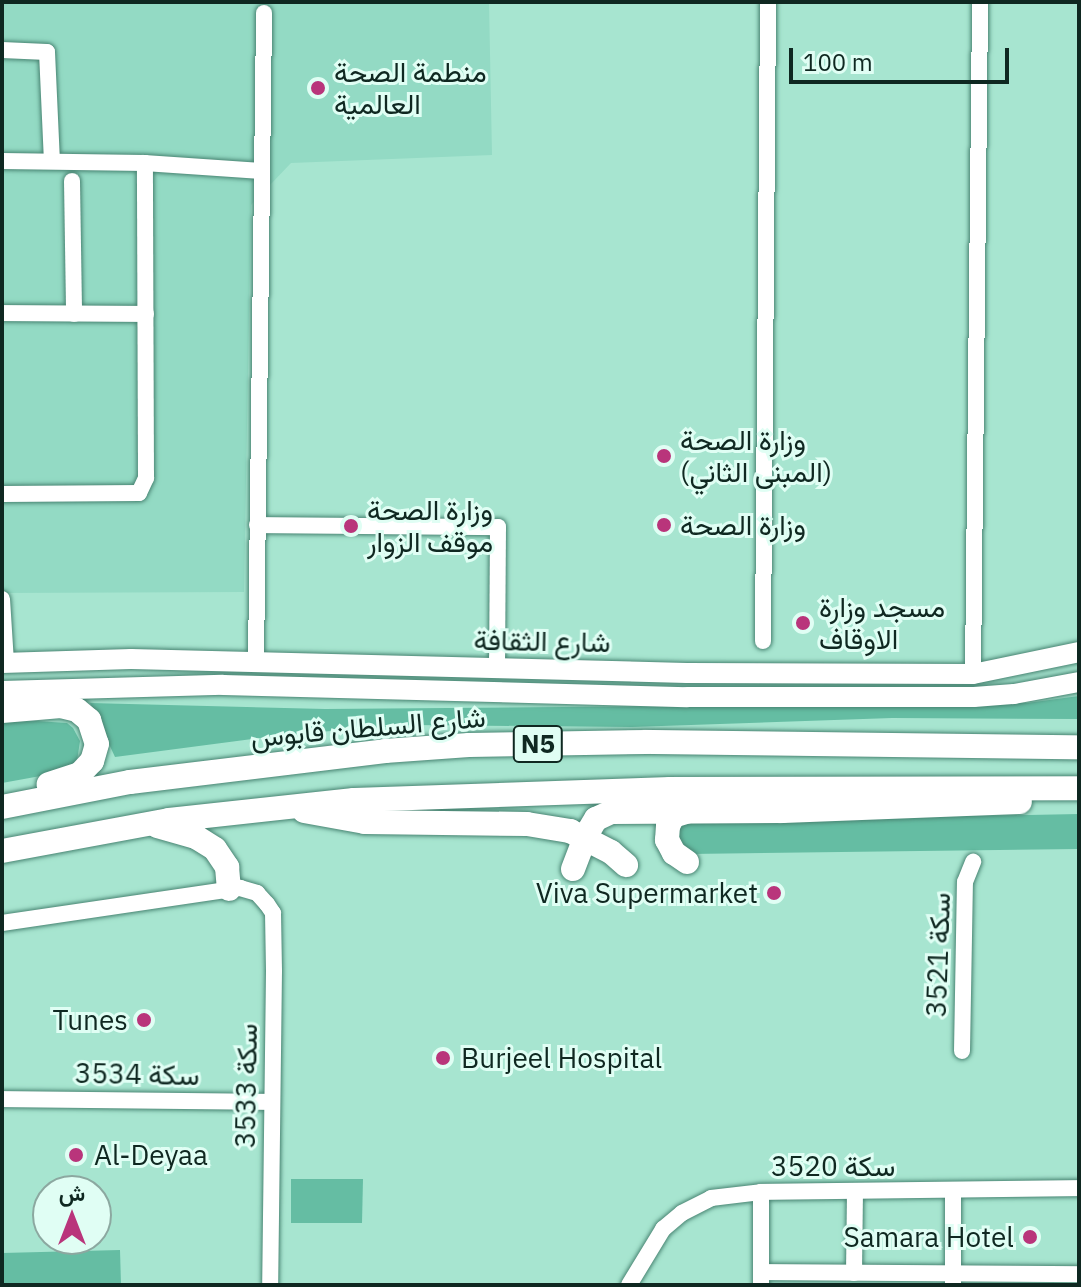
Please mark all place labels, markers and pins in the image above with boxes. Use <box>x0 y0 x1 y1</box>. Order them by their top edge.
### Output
place label: منطمة الصحة العالمية <box>334 55 487 121</box>
marker: منطمة الصحة العالمية <box>309 79 327 97</box>
place label: وزارة الصحة (المبنى الثاني) <box>680 423 832 489</box>
marker: وزارة الصحة (المبنى الثاني) <box>655 447 673 465</box>
place label: وزارة الصحة موقف الزوار <box>367 493 493 559</box>
place label: وزارة الصحة <box>680 508 806 542</box>
marker: وزارة الصحة <box>655 516 673 534</box>
marker: وزارة الصحة موقف الزوار <box>342 517 360 535</box>
place label: مسجد وزارة الاوقاف <box>819 590 945 656</box>
marker: مسجد وزارة الاوقاف <box>794 614 812 632</box>
place label: Viva Supermarket <box>536 876 758 910</box>
marker: Viva Supermarket <box>765 884 783 902</box>
place label: Tunes <box>53 1003 128 1037</box>
marker: Tunes <box>135 1011 153 1029</box>
place label: Burjeel Hospital <box>461 1041 662 1075</box>
marker: Burjeel Hospital <box>432 1047 454 1069</box>
place label: Al-Deyaa <box>94 1138 208 1172</box>
marker: Al-Deyaa <box>65 1144 87 1166</box>
place label: Samara Hotel <box>843 1220 1014 1254</box>
marker: Samara Hotel <box>1021 1228 1039 1246</box>

